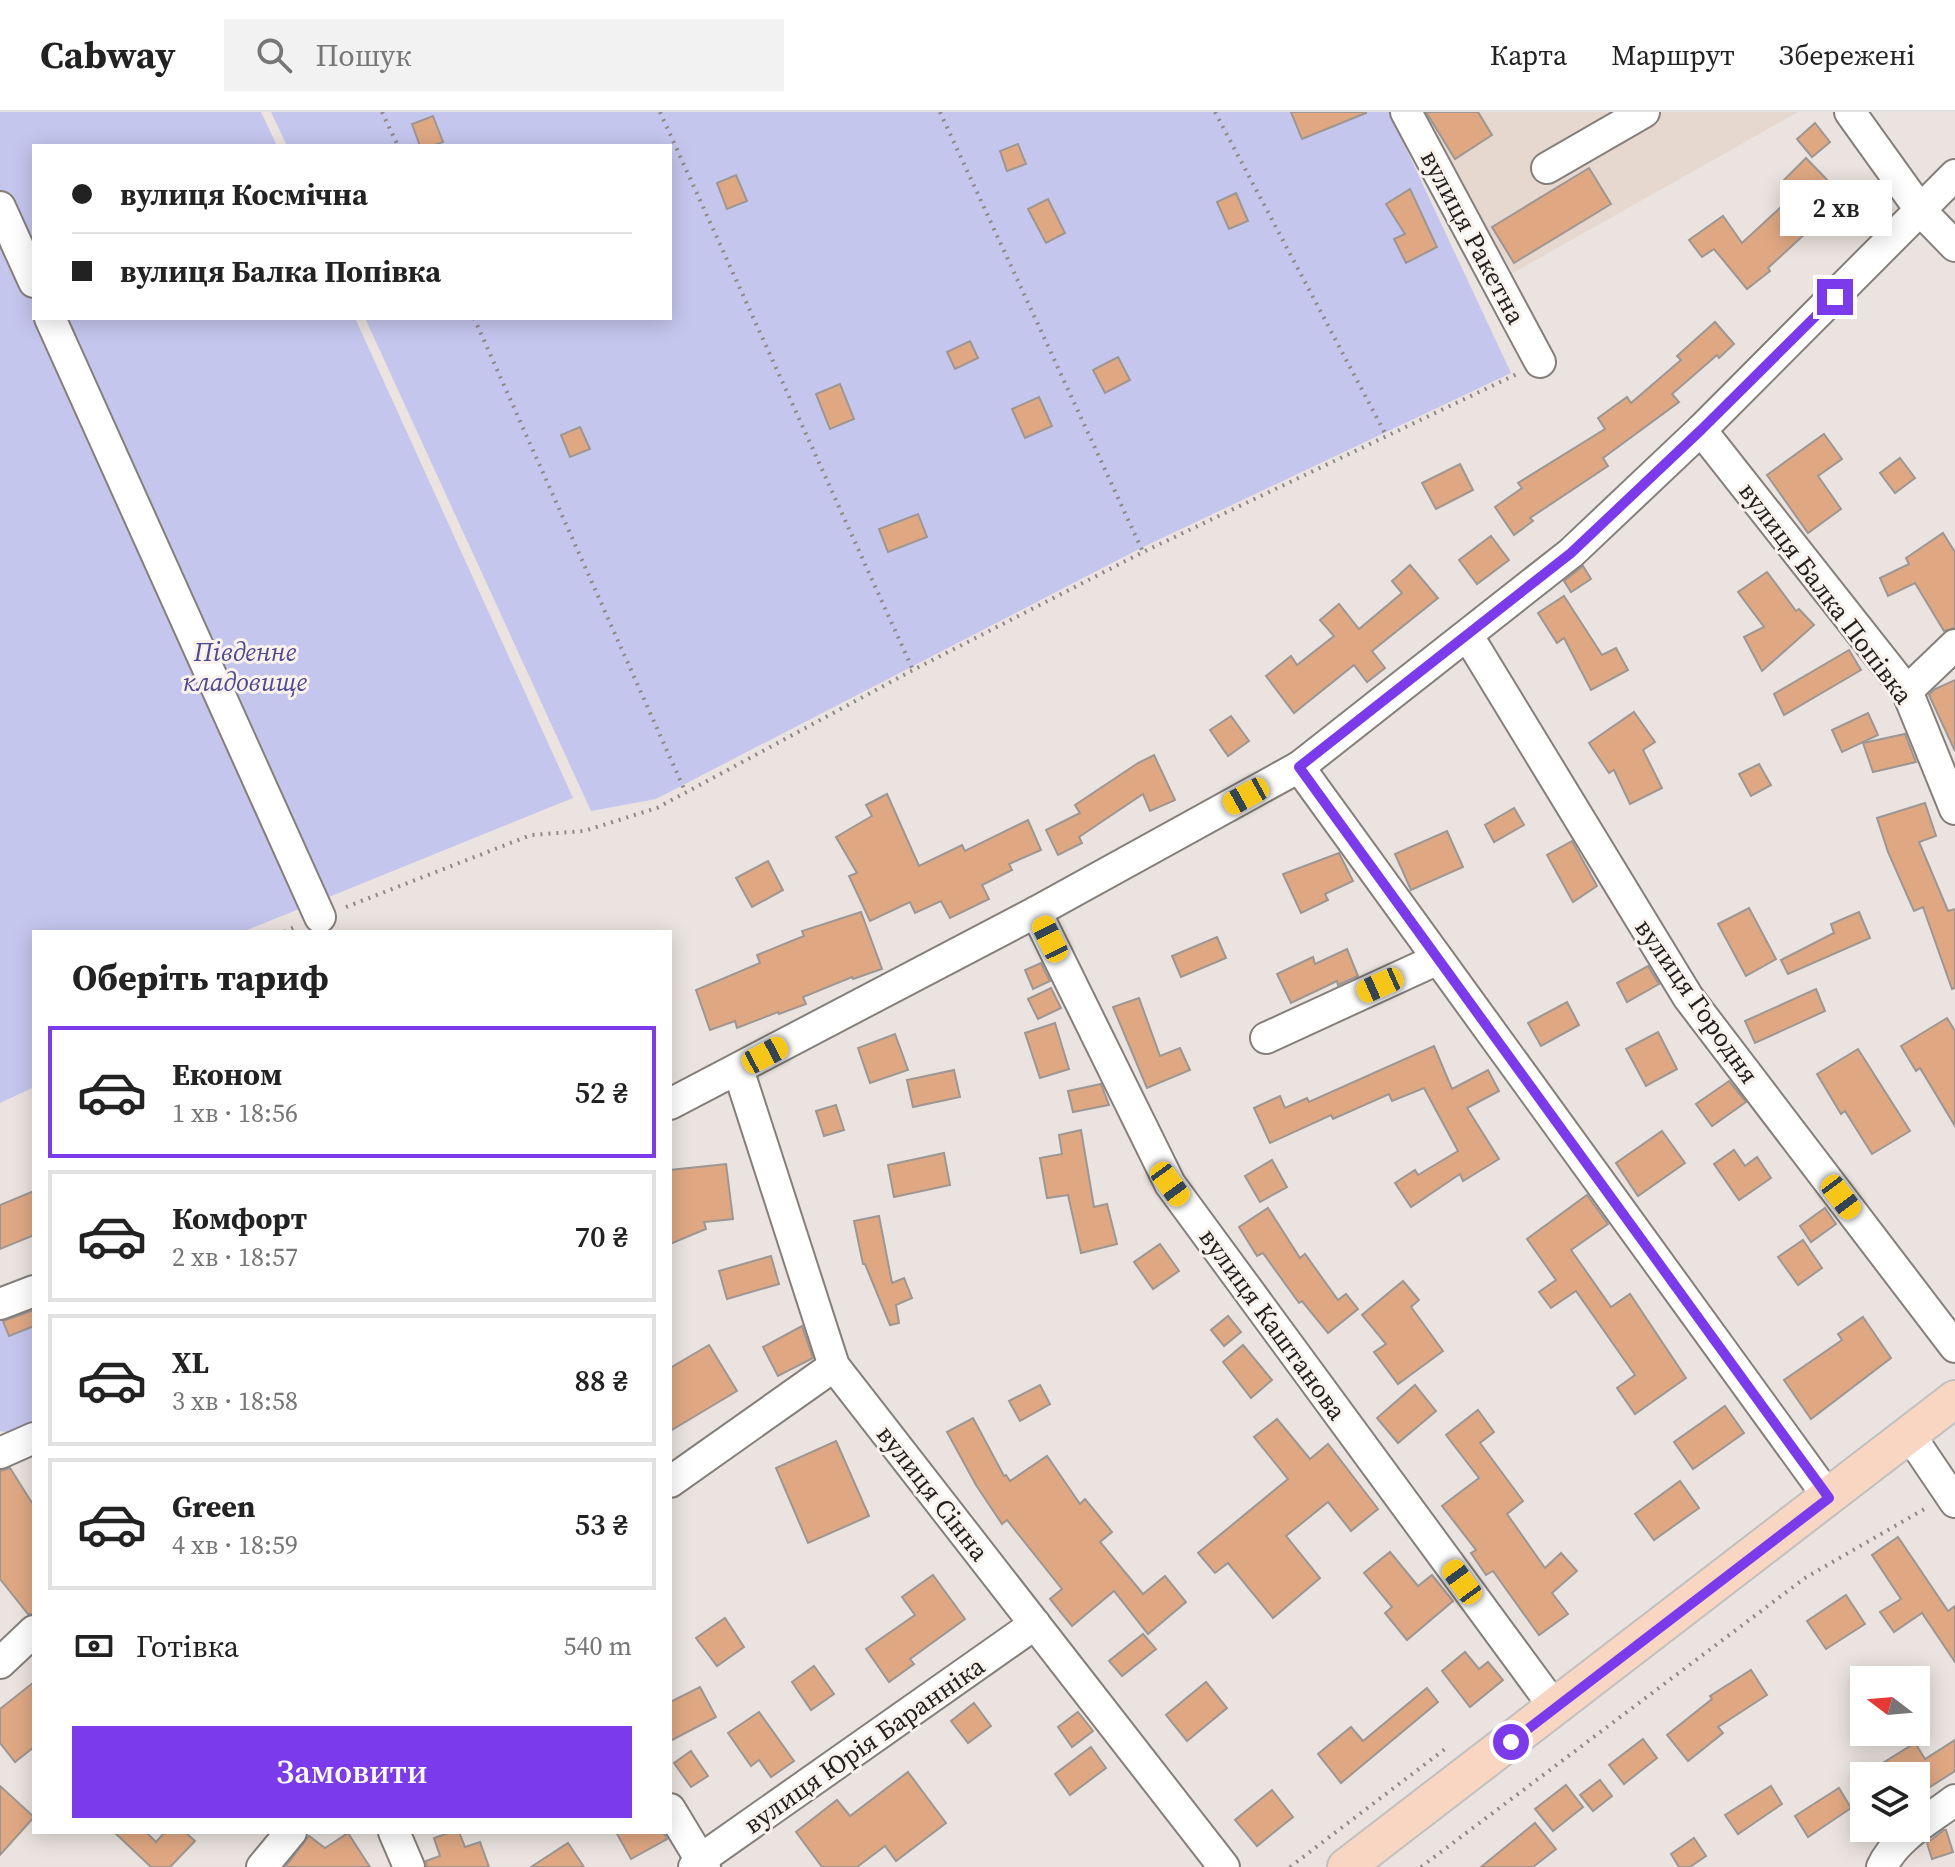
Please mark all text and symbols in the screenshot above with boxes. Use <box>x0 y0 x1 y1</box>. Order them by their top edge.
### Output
search box <box>224 19 784 91</box>
text: Cabway <box>40 29 176 81</box>
icon: search <box>252 33 296 77</box>
text: Пошук <box>316 35 412 76</box>
text: Карта <box>1490 36 1567 74</box>
text: Маршрут <box>1611 36 1735 74</box>
text: Збережені <box>1779 36 1915 74</box>
street label: вулиця Ракетна <box>1412 144 1534 331</box>
text: вулиця Космічна <box>120 174 368 215</box>
callout: 2 хв <box>1779 181 1891 237</box>
text: 2 хв <box>1812 190 1860 226</box>
text: вулиця Балка Попівка <box>120 251 441 292</box>
route end <box>1817 279 1853 315</box>
street label: вулиця Балка Попівка <box>1731 475 1922 712</box>
park label: Південне кладовище <box>183 634 308 700</box>
car <box>1219 774 1273 818</box>
street label: вулиця Городня <box>1627 911 1767 1091</box>
car <box>1029 912 1071 966</box>
text: Оберіть тариф <box>72 953 329 1002</box>
car <box>1353 964 1407 1006</box>
car <box>738 1033 792 1077</box>
text: Економ <box>172 1054 282 1095</box>
icon: car <box>76 1056 148 1128</box>
text: 52 ₴ <box>574 1072 628 1113</box>
text: 1 хв · 18:56 <box>172 1095 298 1131</box>
car <box>1146 1158 1194 1210</box>
car <box>1817 1171 1865 1223</box>
text: Комфорт <box>172 1198 307 1239</box>
icon: car <box>76 1200 148 1272</box>
text: 70 ₴ <box>574 1216 628 1257</box>
street label: вулиця Каштанова <box>1191 1221 1355 1428</box>
text: 2 хв · 18:57 <box>172 1239 298 1275</box>
text: XL <box>172 1342 209 1383</box>
icon: car <box>76 1344 148 1416</box>
text: 88 ₴ <box>574 1360 628 1401</box>
text: 3 хв · 18:58 <box>172 1383 298 1419</box>
street label: вулиця Сінна <box>868 1417 998 1569</box>
text: Green <box>172 1486 255 1527</box>
icon: car <box>76 1488 148 1560</box>
text: 53 ₴ <box>574 1504 628 1545</box>
text: 4 хв · 18:59 <box>172 1527 298 1563</box>
car <box>1438 1556 1486 1608</box>
icon: cash <box>72 1624 116 1668</box>
text: Готівка <box>136 1626 239 1667</box>
text: 540 m <box>564 1628 632 1664</box>
street label: вулиця Юрія Баранніка <box>736 1648 992 1842</box>
north arrow <box>1850 1666 1930 1746</box>
map controls <box>1850 1666 1930 1842</box>
route start <box>1493 1724 1529 1760</box>
button: Замовити <box>72 1726 632 1818</box>
button: layers <box>1850 1762 1930 1842</box>

